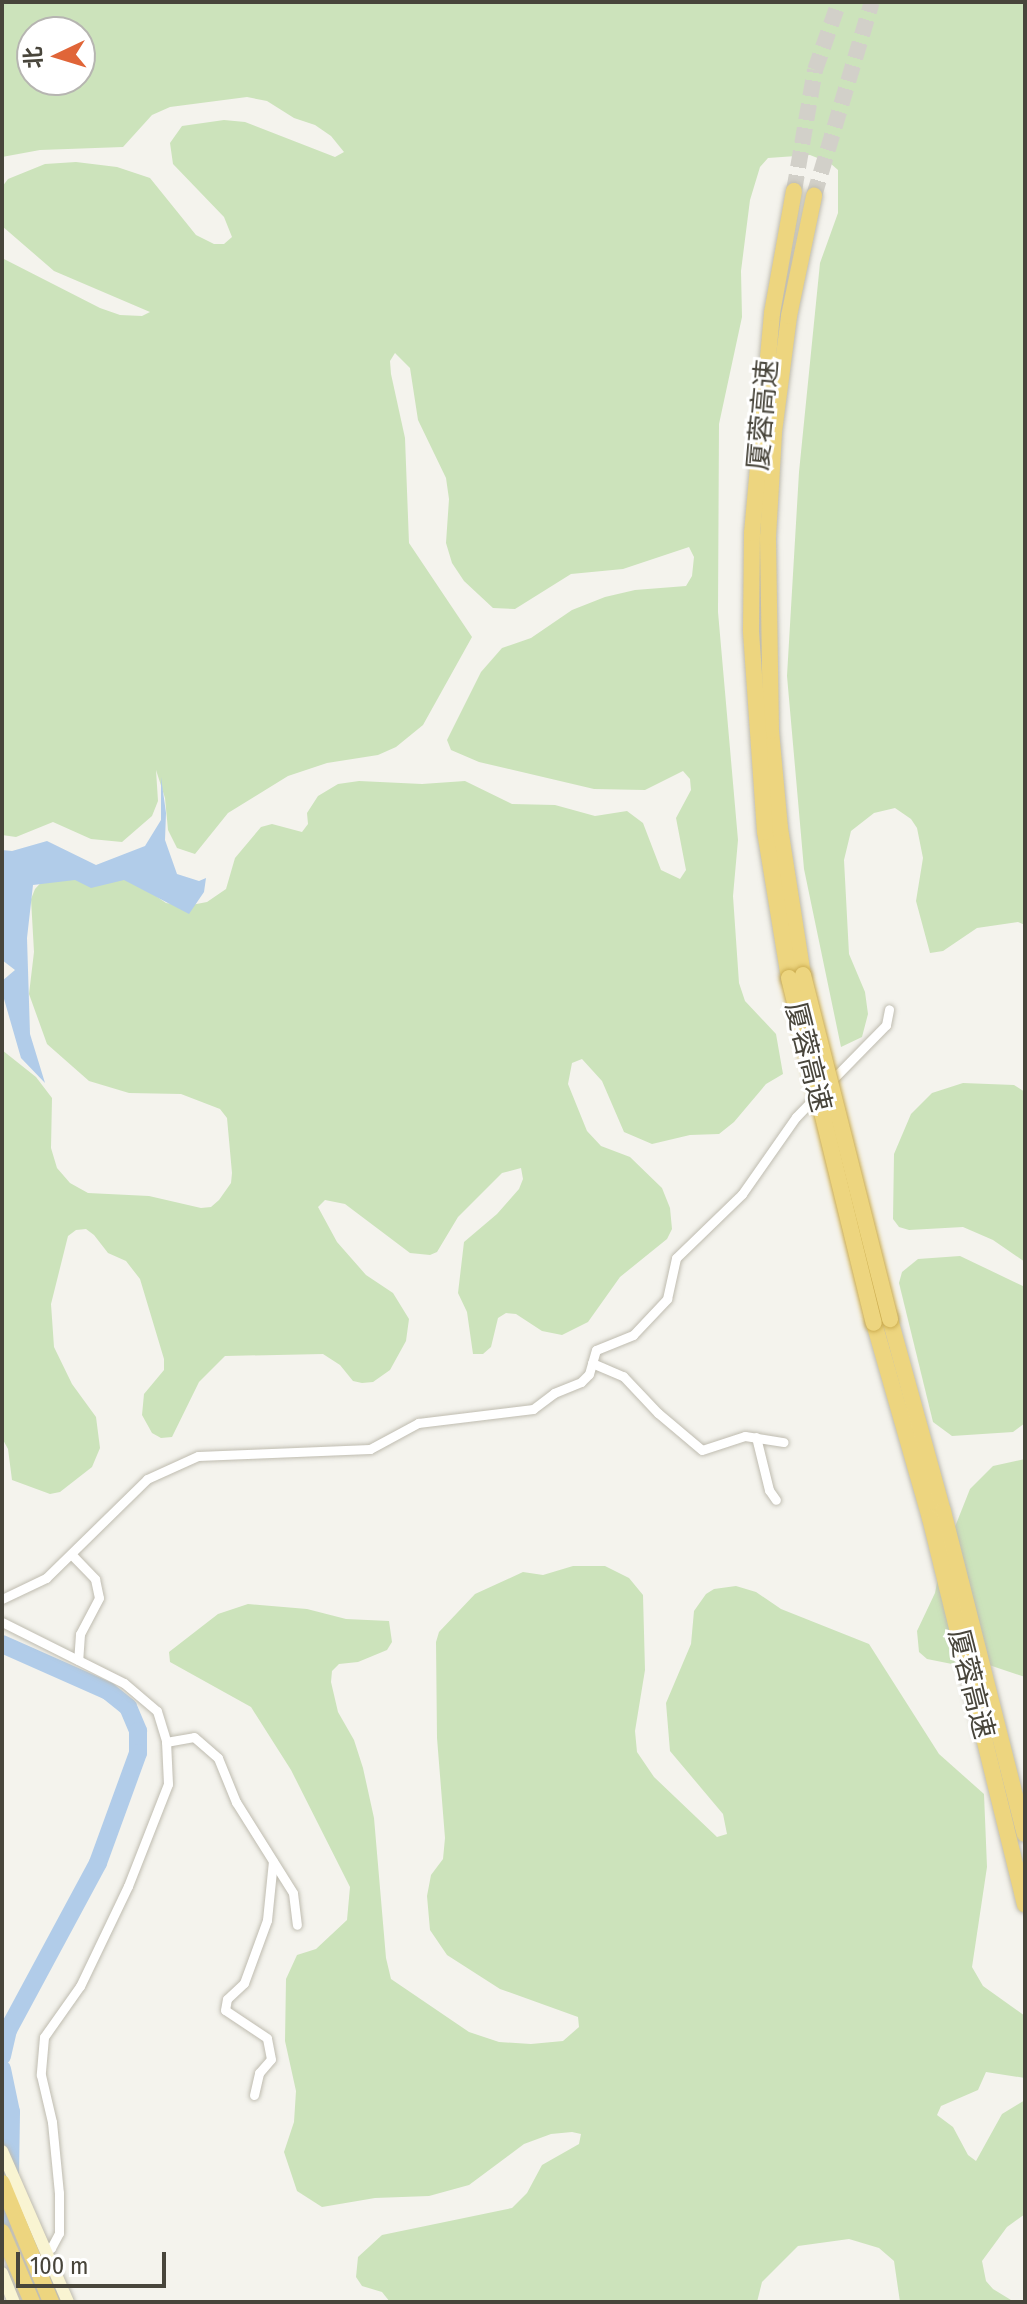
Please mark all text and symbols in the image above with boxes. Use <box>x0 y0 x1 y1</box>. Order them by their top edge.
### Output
north arrow <box>16 16 96 96</box>
text: 北 <box>19 46 48 70</box>
street label: 厦蓉高速 <box>741 358 785 472</box>
street label: 厦蓉高速 <box>778 999 838 1115</box>
street label: 厦蓉高速 <box>941 1626 1001 1742</box>
scale bar <box>20 2236 170 2286</box>
text: 100 m <box>30 2252 88 2280</box>

